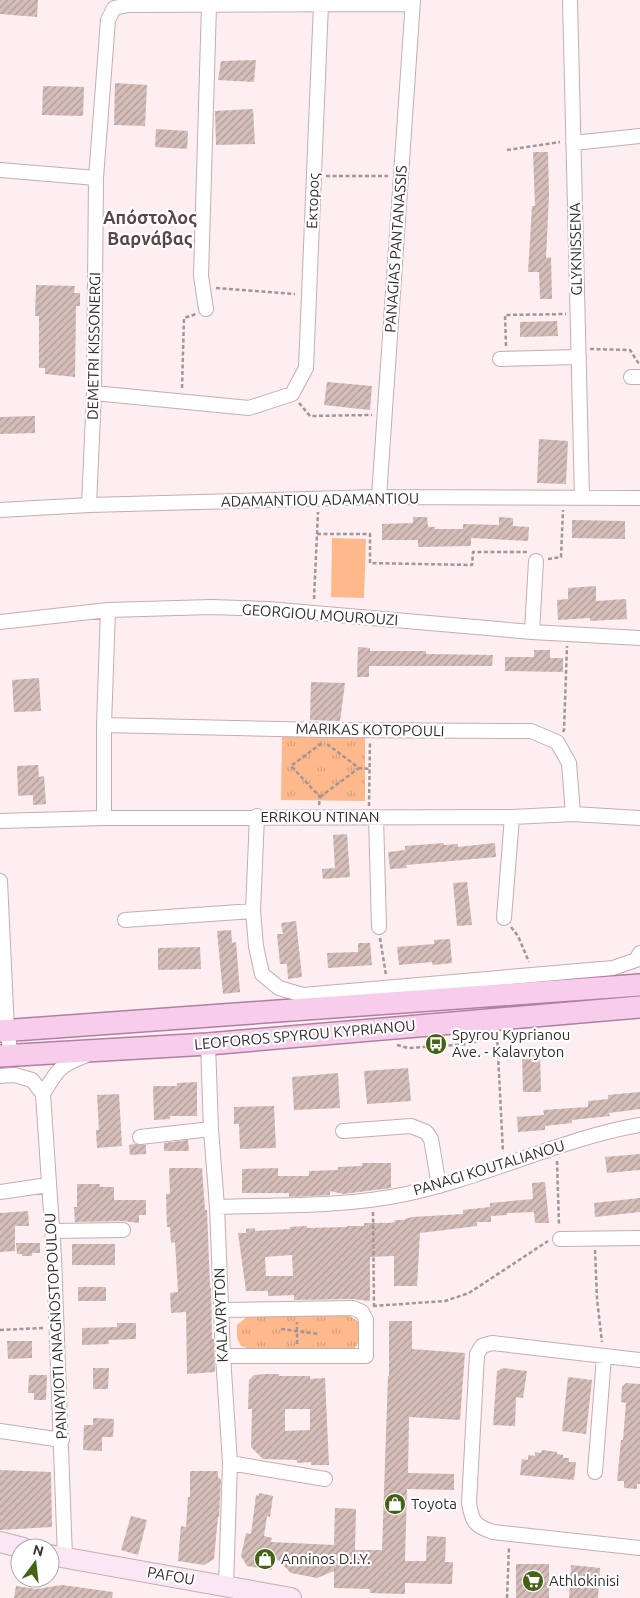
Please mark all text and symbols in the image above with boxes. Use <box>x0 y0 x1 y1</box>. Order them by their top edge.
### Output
street label: PANAGIAS PANTANASSIS <box>381 165 410 333</box>
street label: Εκτορος <box>303 173 322 229</box>
street label: GLYKNISSENA <box>566 202 585 296</box>
district label: Απόστολος Βαρνάβας <box>103 207 197 249</box>
street label: DEMETRI KISSONERGI <box>84 272 103 420</box>
street label: ADAMANTIOU ADAMANTIOU <box>221 489 419 510</box>
street label: GEORGIOU MOUROUZI <box>241 601 399 628</box>
street label: MARIKAS KOTOPOULI <box>295 720 445 739</box>
street label: ERRIKOU NTINAN <box>260 808 380 825</box>
street label: LEOFOROS SPYROU KYPRIANOU <box>194 1016 416 1053</box>
place label: Spyrou Kyprianou Ave. - Kalavryton <box>452 1026 570 1060</box>
bus stop icon: Spyrou Kyprianou Ave. - Kalavryton <box>424 1032 448 1056</box>
street label: PANAGI KOUTALIANOU <box>411 1136 567 1199</box>
street label: PANAYIOTI ANAGNOSTOPOULOU <box>41 1212 70 1440</box>
street label: KALAVRYTON <box>210 1267 231 1363</box>
shop icon: Toyota <box>383 1492 407 1516</box>
place label: Toyota <box>411 1495 457 1512</box>
north arrow <box>10 1538 60 1588</box>
text: N <box>31 1541 45 1560</box>
shop icon: Anninos D.I.Y. <box>253 1547 277 1571</box>
place label: Anninos D.I.Y. <box>281 1550 371 1567</box>
street label: PAFOU <box>146 1563 196 1588</box>
supermarket icon: Athlokinisi <box>521 1569 545 1593</box>
place label: Athlokinisi <box>549 1572 620 1589</box>

